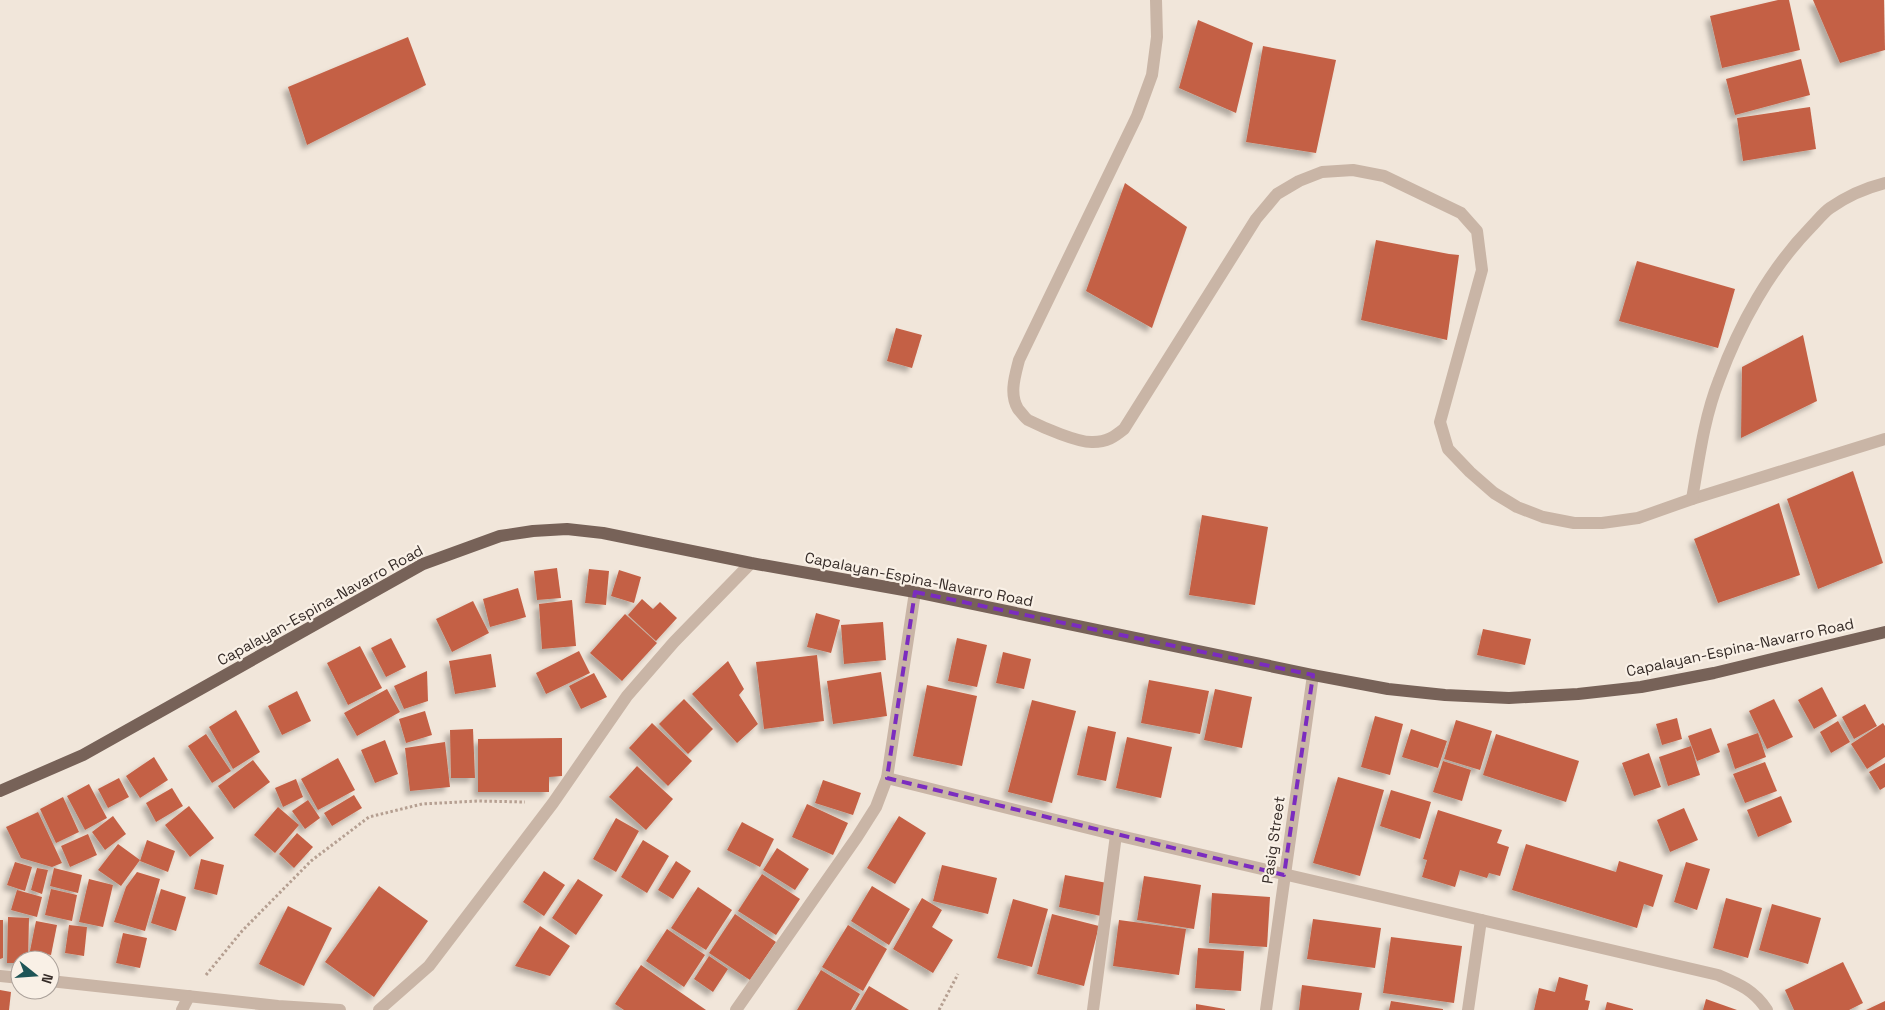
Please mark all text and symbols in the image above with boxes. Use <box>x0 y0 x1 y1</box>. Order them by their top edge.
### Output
street label: Capalayan-Espina-Navarro Road <box>214 540 426 670</box>
street label: Capalayan-Espina-Navarro Road <box>803 548 1035 610</box>
street label: Capalayan-Espina-Navarro Road <box>1624 614 1856 680</box>
street label: Pasig Street <box>1257 795 1289 885</box>
north arrow <box>10 950 60 1000</box>
text: N <box>37 972 57 986</box>

